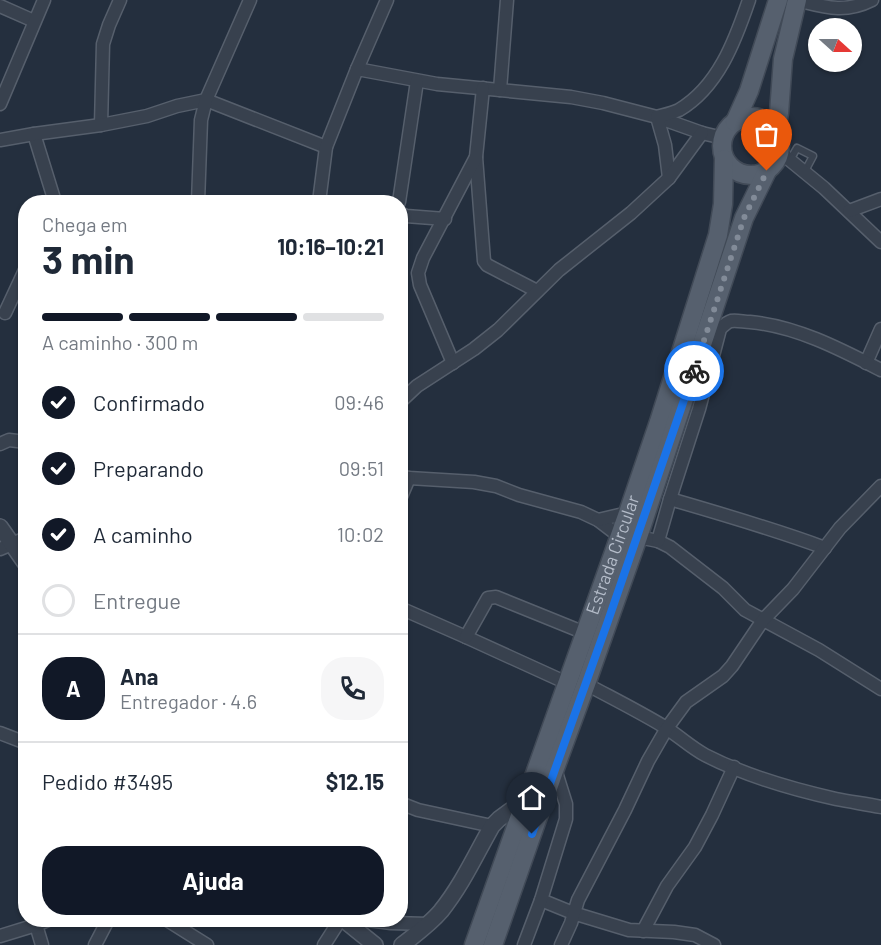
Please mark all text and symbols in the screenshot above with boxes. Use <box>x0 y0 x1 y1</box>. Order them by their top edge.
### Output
north arrow <box>808 18 862 72</box>
map controls <box>808 18 862 72</box>
pin <box>741 109 792 171</box>
icon: bag <box>750 118 783 151</box>
text: Chega em <box>42 212 128 236</box>
text: 10:16–10:21 <box>277 233 384 259</box>
text: 3 min <box>42 235 135 282</box>
text: A caminho · 300 m <box>42 330 198 354</box>
courier <box>664 341 724 401</box>
icon: bike <box>678 355 711 388</box>
icon: check <box>42 386 75 419</box>
text: Confirmado <box>93 389 205 415</box>
text: 09:46 <box>334 390 384 414</box>
icon: check <box>42 452 75 485</box>
text: Preparando <box>93 455 204 481</box>
text: 09:51 <box>339 456 384 480</box>
street label: Estrada Circular <box>581 492 643 617</box>
icon: check <box>42 518 75 551</box>
text: A caminho <box>93 521 193 547</box>
text: 10:02 <box>337 522 384 546</box>
text: Entregue <box>93 587 181 613</box>
button: phone <box>321 657 384 720</box>
text: Ana <box>120 663 158 689</box>
text: A <box>66 675 81 701</box>
text: Entregador · 4.6 <box>120 689 257 713</box>
text: Pedido #3495 <box>42 768 173 794</box>
text: $12.15 <box>326 768 384 794</box>
pin <box>506 772 557 834</box>
icon: home <box>515 781 548 814</box>
button: Ajuda <box>42 846 384 915</box>

